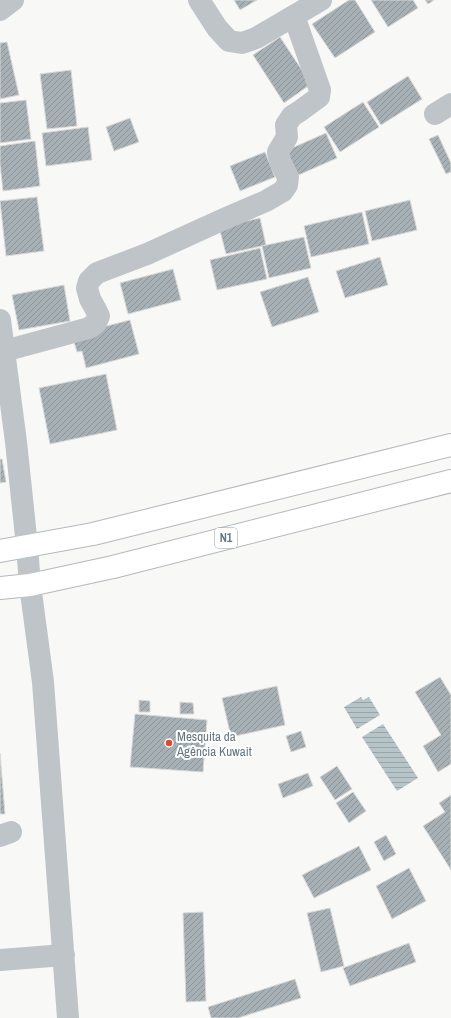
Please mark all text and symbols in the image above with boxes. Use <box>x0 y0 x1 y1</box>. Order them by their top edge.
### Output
road number: N1 <box>215 528 237 548</box>
place label: Mesquita da Agência Kuwait <box>176 728 252 760</box>
marker: Mesquita da Agência Kuwait <box>164 738 174 748</box>

